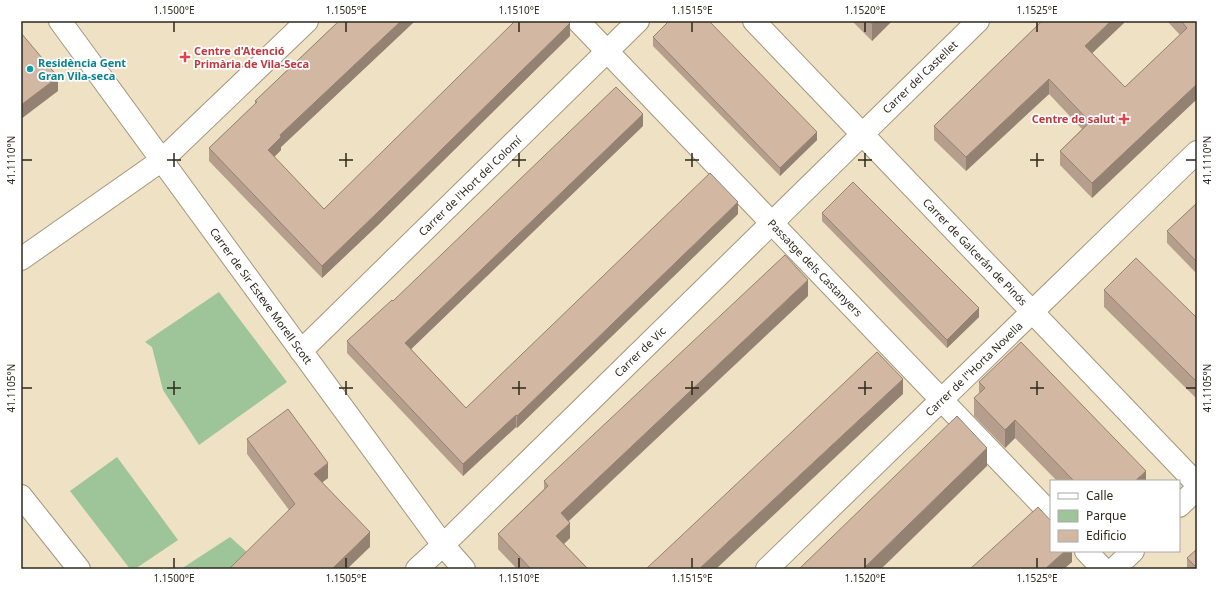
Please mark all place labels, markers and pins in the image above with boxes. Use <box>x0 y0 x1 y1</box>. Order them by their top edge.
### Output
place label: Centre d'Atenció Primària de Vila-Seca <box>194 43 309 71</box>
marker: Centre d'Atenció Primària de Vila-Seca <box>179 51 191 63</box>
place label: Residència Gent Gran Vila-seca <box>38 55 126 83</box>
marker: Residència Gent Gran Vila-seca <box>25 64 35 74</box>
place label: Centre de salut <box>1032 111 1115 126</box>
marker: Centre de salut <box>1118 113 1130 125</box>

